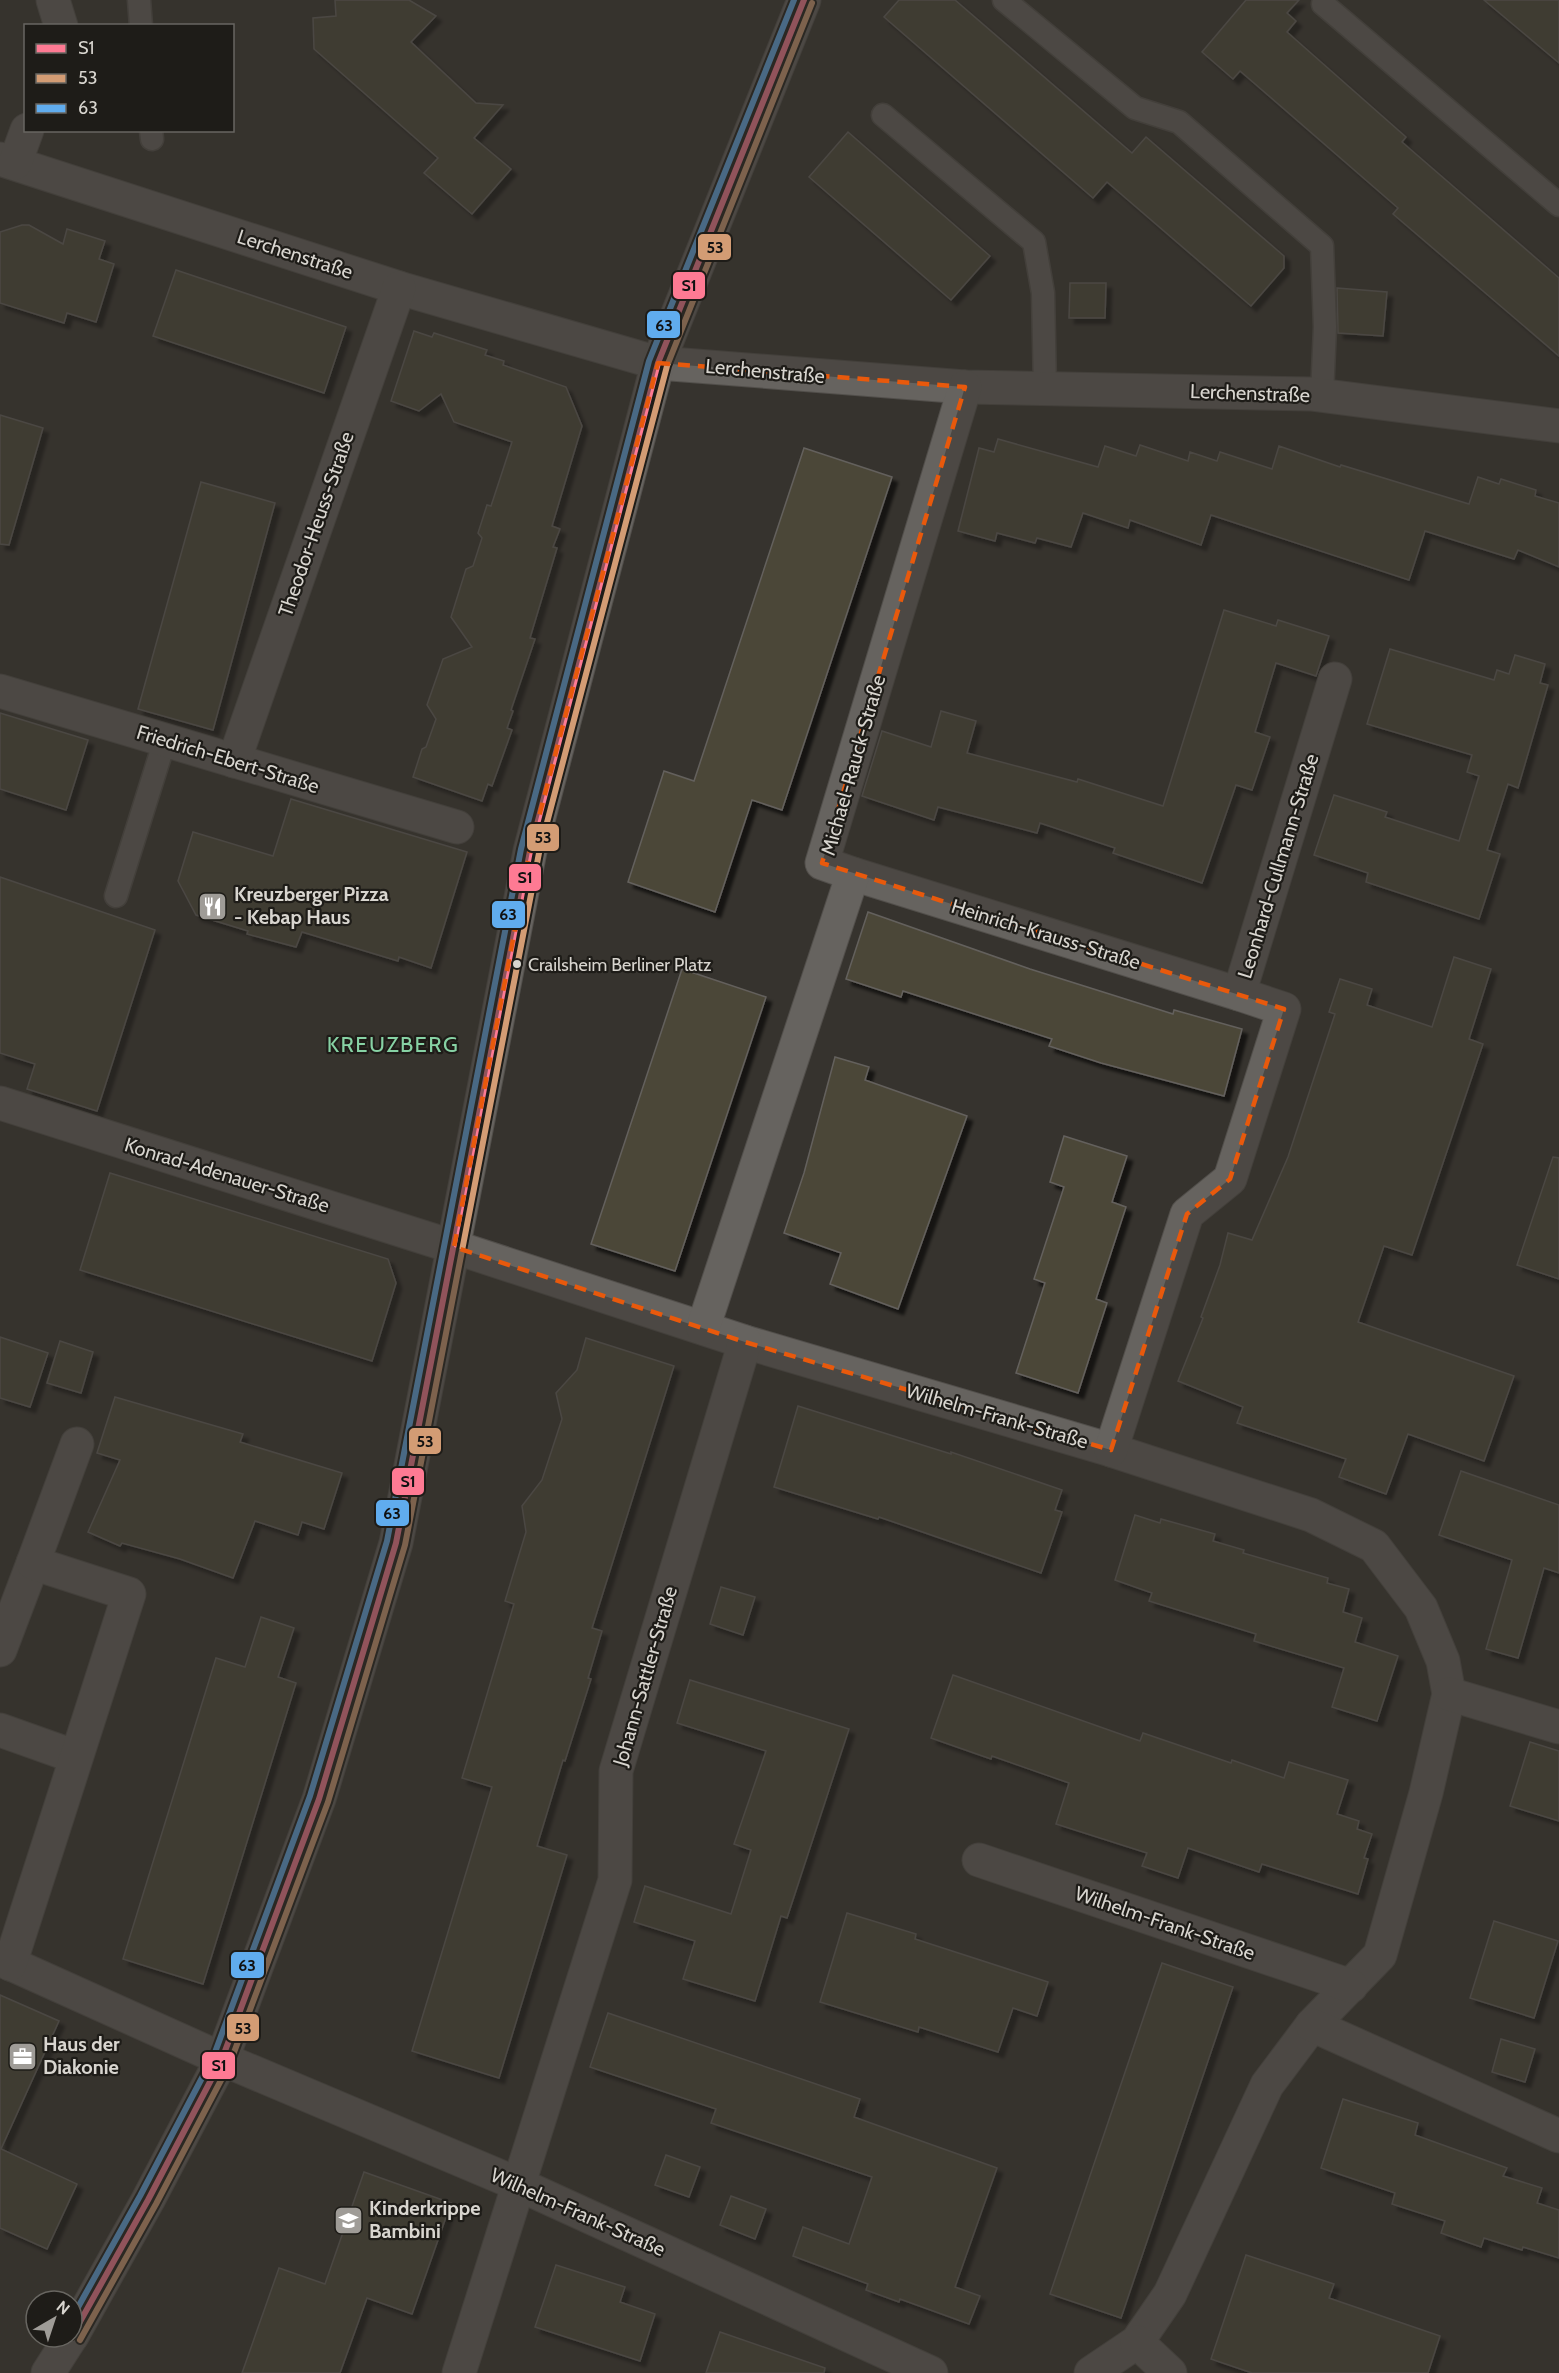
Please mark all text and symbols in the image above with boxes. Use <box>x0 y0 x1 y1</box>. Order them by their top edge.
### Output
legend <box>24 24 234 132</box>
text: S1 <box>78 37 94 59</box>
text: 53 <box>78 67 97 89</box>
text: 63 <box>78 97 98 119</box>
street label: Lerchenstraße <box>234 224 356 284</box>
line badge: 53 <box>697 233 732 261</box>
text: 53 <box>706 238 724 257</box>
line badge: S1 <box>672 271 706 300</box>
text: S1 <box>681 276 697 295</box>
line badge: 63 <box>646 310 681 339</box>
text: 63 <box>655 316 673 335</box>
street label: Lerchenstraße <box>704 354 826 388</box>
street label: Lerchenstraße <box>1190 379 1310 407</box>
street label: Theodor-Heuss-Straße <box>273 428 359 620</box>
street label: Michael-Rauck-Straße <box>816 672 890 858</box>
street label: Friedrich-Ebert-Straße <box>134 720 322 798</box>
street label: Leonhard-Cullmann-Straße <box>1232 751 1324 981</box>
line badge: 53 <box>526 823 560 852</box>
text: 53 <box>534 828 552 847</box>
line badge: S1 <box>508 863 542 892</box>
text: S1 <box>517 868 533 887</box>
place label: Kreuzberger Pizza - Kebap Haus <box>234 882 389 929</box>
restaurant icon: Kreuzberger Pizza - Kebap Haus <box>197 890 229 922</box>
street label: Heinrich-Krauss-Straße <box>949 894 1143 974</box>
line badge: 63 <box>491 900 526 929</box>
text: 63 <box>499 905 517 924</box>
place label: Crailsheim Berliner Platz <box>528 954 712 976</box>
marker: Crailsheim Berliner Platz <box>511 958 523 970</box>
district label: KREUZBERG <box>327 1031 459 1058</box>
street label: Konrad-Adenauer-Straße <box>122 1132 332 1218</box>
street label: Wilhelm-Frank-Straße <box>903 1378 1091 1454</box>
line badge: 53 <box>408 1427 442 1455</box>
text: 53 <box>416 1432 434 1451</box>
line badge: S1 <box>391 1467 425 1496</box>
text: S1 <box>400 1472 416 1491</box>
line badge: 63 <box>375 1499 410 1527</box>
text: 63 <box>383 1504 401 1523</box>
street label: Johann-Sattler-Straße <box>608 1583 682 1770</box>
street label: Wilhelm-Frank-Straße <box>1072 1881 1258 1965</box>
line badge: 63 <box>230 1951 265 1979</box>
text: 63 <box>238 1956 256 1975</box>
line badge: 53 <box>226 2013 260 2042</box>
text: 53 <box>234 2019 252 2038</box>
place label: Haus der Diakonie <box>43 2032 120 2079</box>
office icon: Haus der Diakonie <box>6 2040 38 2072</box>
line badge: S1 <box>201 2051 236 2080</box>
text: S1 <box>211 2056 227 2075</box>
street label: Wilhelm-Frank-Straße <box>487 2163 669 2261</box>
place label: Kinderkrippe Bambini <box>369 2196 481 2243</box>
school or university icon: Kinderkrippe Bambini <box>332 2204 364 2236</box>
north arrow <box>24 2289 84 2349</box>
text: N <box>53 2297 73 2319</box>

